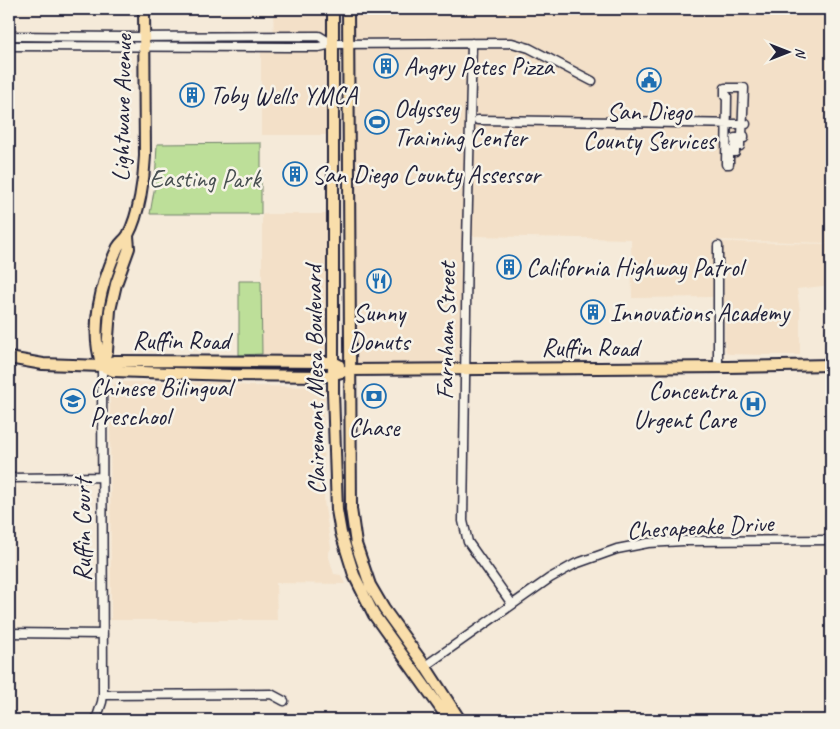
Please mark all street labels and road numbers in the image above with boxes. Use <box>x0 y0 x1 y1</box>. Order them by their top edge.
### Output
street label: Lightwave Avenue <box>105 32 139 182</box>
street label: Farnham Street <box>429 259 463 400</box>
street label: Clairemont Mesa Boulevard <box>297 261 333 495</box>
street label: Ruffin Road <box>133 325 234 357</box>
street label: Ruffin Road <box>542 332 643 364</box>
street label: Ruffin Court <box>67 475 99 581</box>
street label: Chesapeake Drive <box>626 507 776 547</box>

